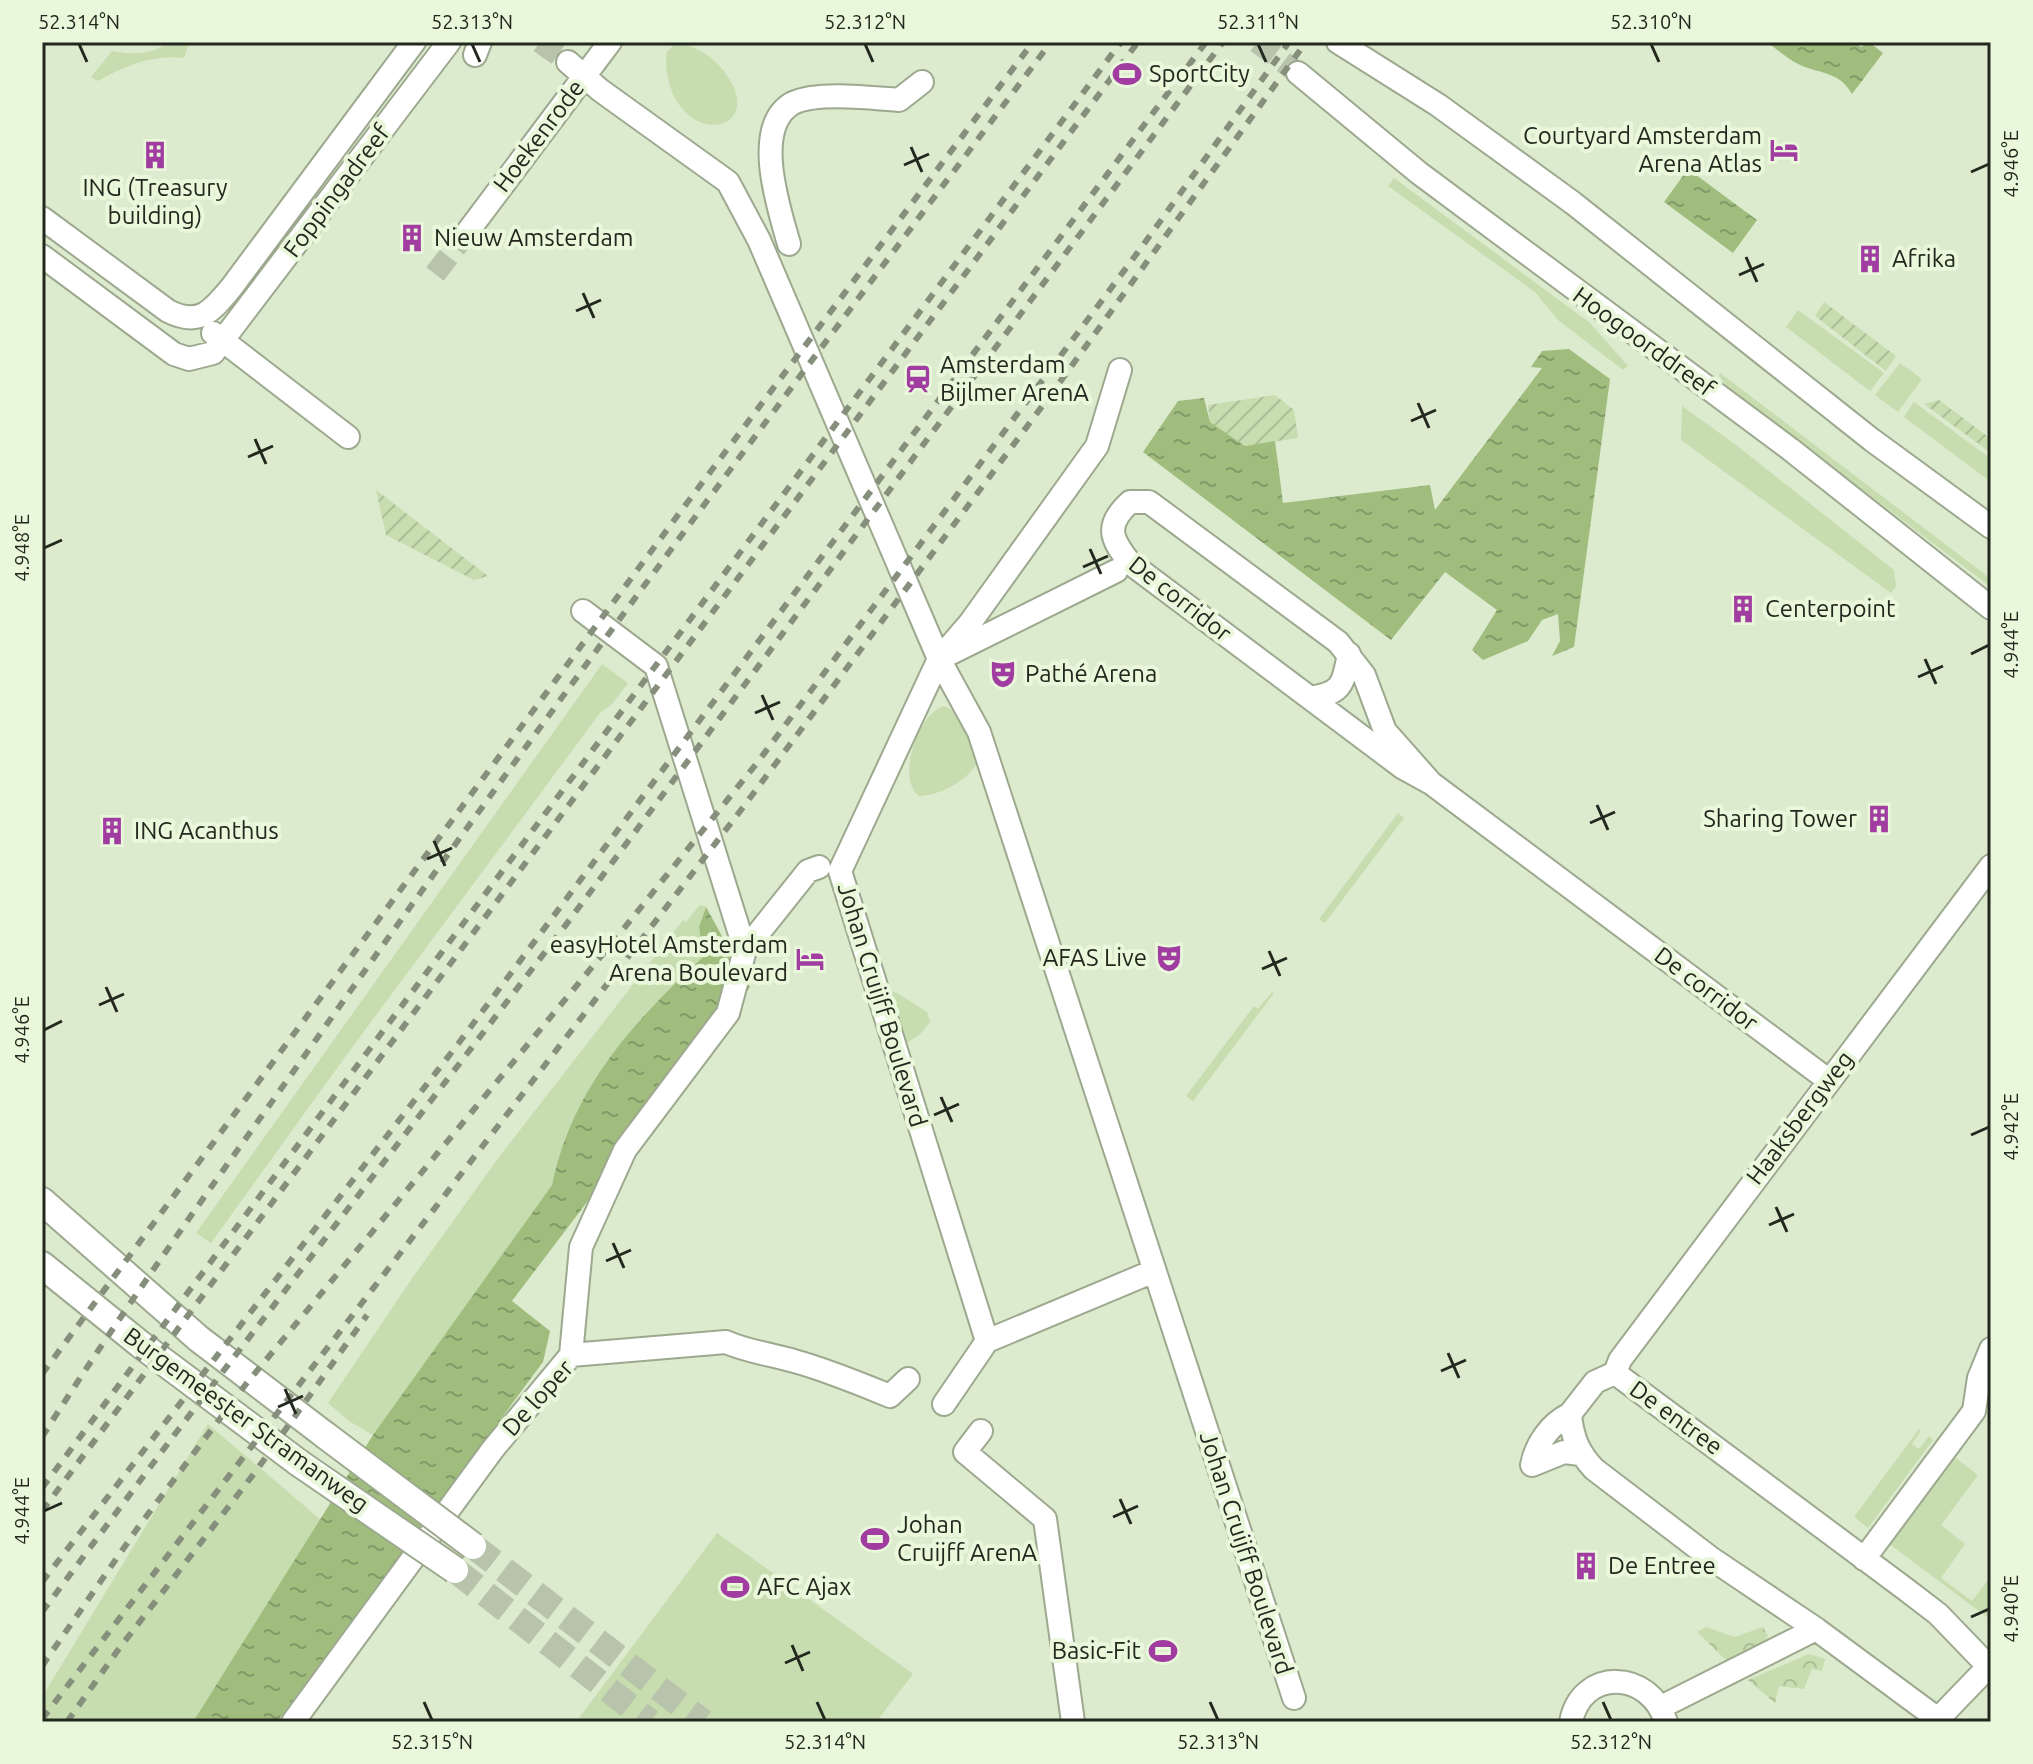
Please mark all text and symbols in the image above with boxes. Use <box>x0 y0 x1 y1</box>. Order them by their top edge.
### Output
text: 52.314°N <box>38 10 120 33</box>
text: 52.313°N <box>431 10 513 33</box>
text: 52.312°N <box>824 10 906 33</box>
text: 52.311°N <box>1217 10 1299 33</box>
text: 52.310°N <box>1610 10 1692 33</box>
sports icon: SportCity <box>1112 59 1142 89</box>
place label: SportCity <box>1149 60 1250 87</box>
street label: Hoekenrode <box>488 74 589 197</box>
street label: Foppingadreef <box>278 118 396 262</box>
place label: Courtyard Amsterdam Arena Atlas <box>1523 122 1762 177</box>
text: 4.946°E <box>1999 130 2022 198</box>
hotel icon: Courtyard Amsterdam Arena Atlas <box>1769 135 1799 165</box>
building icon: ING (Treasury building) <box>140 140 170 170</box>
place label: ING (Treasury building) <box>82 174 228 229</box>
building icon: Nieuw Amsterdam <box>397 223 427 253</box>
place label: Nieuw Amsterdam <box>434 224 634 251</box>
building icon: Afrika <box>1855 244 1885 274</box>
place label: Afrika <box>1892 245 1956 272</box>
street label: Hoogoorddreef <box>1568 281 1721 403</box>
place label: Amsterdam Bijlmer ArenA <box>940 351 1089 406</box>
station icon: Amsterdam Bijlmer ArenA <box>903 364 933 394</box>
text: 4.948°E <box>10 514 33 582</box>
street label: De corridor <box>1124 550 1237 647</box>
building icon: Centerpoint <box>1728 594 1758 624</box>
place label: Centerpoint <box>1765 595 1896 622</box>
text: 4.944°E <box>1999 611 2022 679</box>
theatre icon: Pathé Arena <box>988 659 1018 689</box>
place label: Pathé Arena <box>1025 660 1157 687</box>
building icon: Sharing Tower <box>1864 804 1894 834</box>
place label: Sharing Tower <box>1703 805 1857 832</box>
building icon: ING Acanthus <box>97 816 127 846</box>
place label: ING Acanthus <box>134 817 279 844</box>
street label: Johan Cruijff Boulevard <box>832 880 932 1130</box>
place label: easyHotel Amsterdam Arena Boulevard <box>550 931 788 986</box>
street label: De corridor <box>1649 941 1763 1036</box>
theatre icon: AFAS Live <box>1154 943 1184 973</box>
hotel icon: easyHotel Amsterdam Arena Boulevard <box>795 944 825 974</box>
place label: AFAS Live <box>1043 944 1147 971</box>
text: 4.946°E <box>10 996 33 1064</box>
street label: Haaksbergweg <box>1741 1046 1858 1190</box>
text: 4.942°E <box>1999 1093 2022 1161</box>
street label: Burgemeester Stramanweg <box>119 1322 374 1517</box>
street label: De loper <box>497 1354 579 1441</box>
street label: De entree <box>1625 1375 1728 1460</box>
street label: Johan Cruijff Boulevard <box>1194 1428 1299 1678</box>
text: 4.944°E <box>10 1477 33 1545</box>
place label: Johan Cruijff ArenA <box>897 1511 1038 1566</box>
sports icon: Johan Cruijff ArenA <box>860 1524 890 1554</box>
building icon: De Entree <box>1571 1551 1601 1581</box>
place label: De Entree <box>1608 1552 1716 1579</box>
sports icon: AFC Ajax <box>720 1572 750 1602</box>
place label: AFC Ajax <box>757 1573 851 1600</box>
text: 4.940°E <box>1999 1575 2022 1643</box>
sports icon: Basic-Fit <box>1148 1636 1178 1666</box>
place label: Basic-Fit <box>1052 1637 1142 1664</box>
text: 52.315°N <box>391 1730 473 1753</box>
text: 52.314°N <box>784 1730 866 1753</box>
text: 52.313°N <box>1177 1730 1259 1753</box>
text: 52.312°N <box>1570 1730 1652 1753</box>

